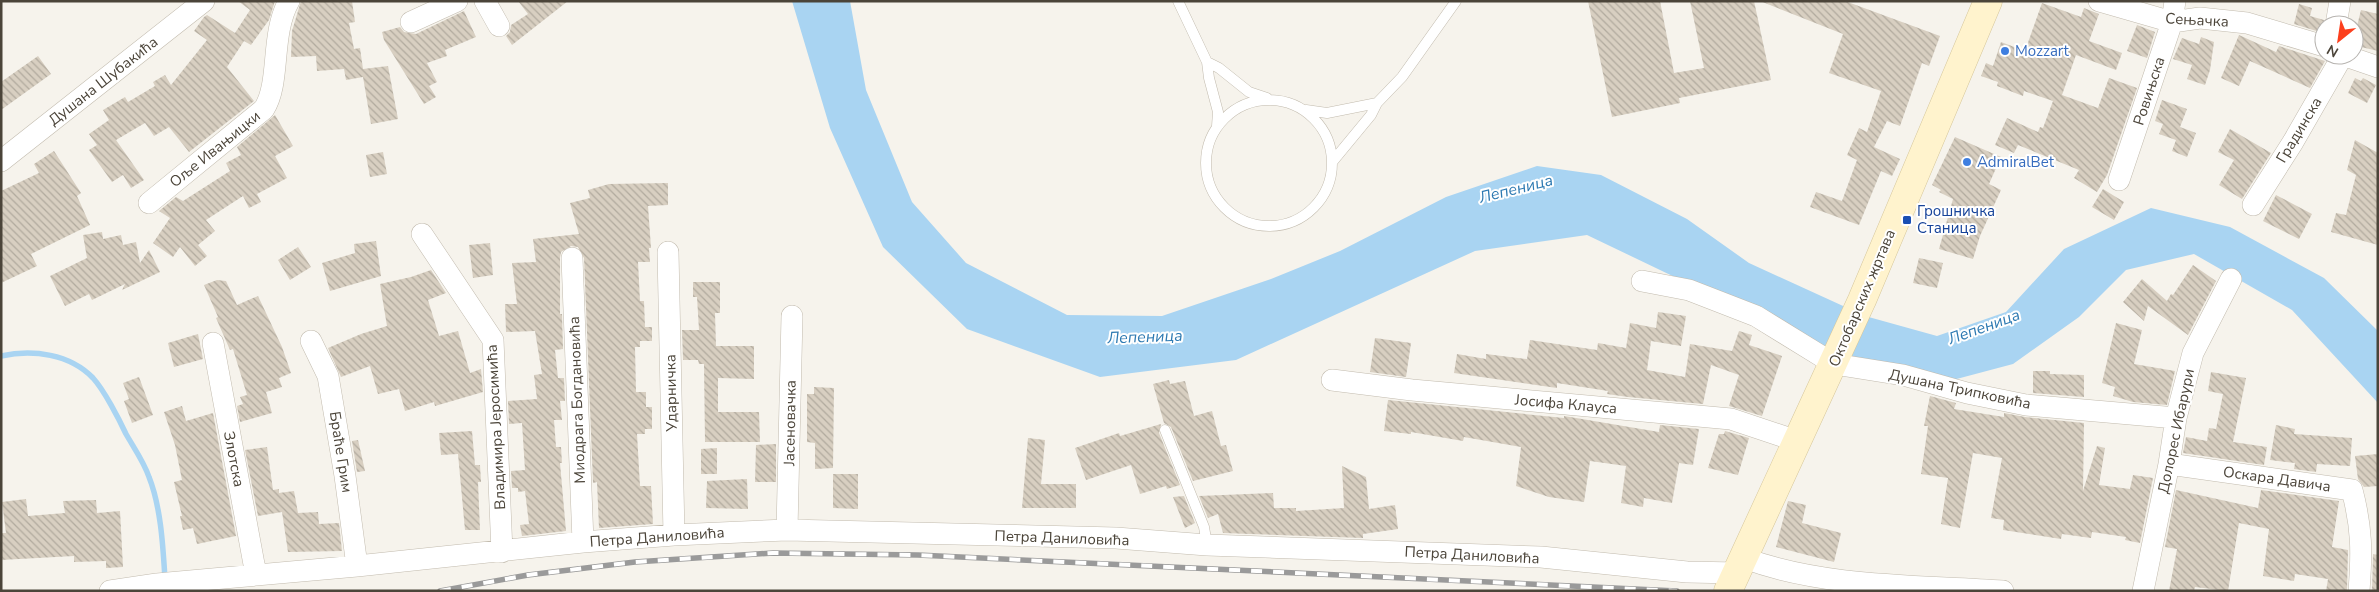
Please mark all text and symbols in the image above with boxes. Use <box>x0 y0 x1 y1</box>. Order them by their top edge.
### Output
street label: Сењачка <box>2165 8 2229 32</box>
north arrow <box>2314 15 2364 65</box>
street label: Душана Шубакића <box>44 32 162 130</box>
text: N <box>2323 40 2342 62</box>
place label: Mozzart <box>2015 41 2070 61</box>
marker: Mozzart <box>1999 45 2011 57</box>
street label: Ровињска <box>2129 54 2169 128</box>
street label: Градинска <box>2272 93 2326 167</box>
street label: Оље Ивањицки <box>165 106 265 192</box>
place label: AdmiralBet <box>1977 152 2055 172</box>
marker: AdmiralBet <box>1961 156 1973 168</box>
water label: Лепеница <box>1476 169 1555 209</box>
place label: Грошничка Станица <box>1917 201 1995 238</box>
marker: Грошничка Станица <box>1901 214 1913 226</box>
street label: Октобарских жртава <box>1824 226 1900 370</box>
water label: Лепеница <box>1944 304 2023 351</box>
street label: Миодрага Богдановића <box>564 316 590 484</box>
water label: Лепеница <box>1106 325 1183 349</box>
street label: Владимира Јеросимића <box>482 344 510 510</box>
street label: Ударничка <box>660 354 682 433</box>
street label: Душана Трипковића <box>1887 364 2033 414</box>
street label: Долорес Ибарури <box>2153 367 2199 495</box>
street label: Јасеновачка <box>779 380 801 467</box>
street label: Јосифа Клауса <box>1513 389 1618 418</box>
street label: Браће Грим <box>325 410 357 494</box>
street label: Злотска <box>219 429 249 489</box>
street label: Оскара Давича <box>2222 462 2332 496</box>
street label: Петра Даниловића <box>589 522 725 552</box>
street label: Петра Даниловића <box>994 526 1130 550</box>
street label: Петра Даниловића <box>1404 541 1540 569</box>

